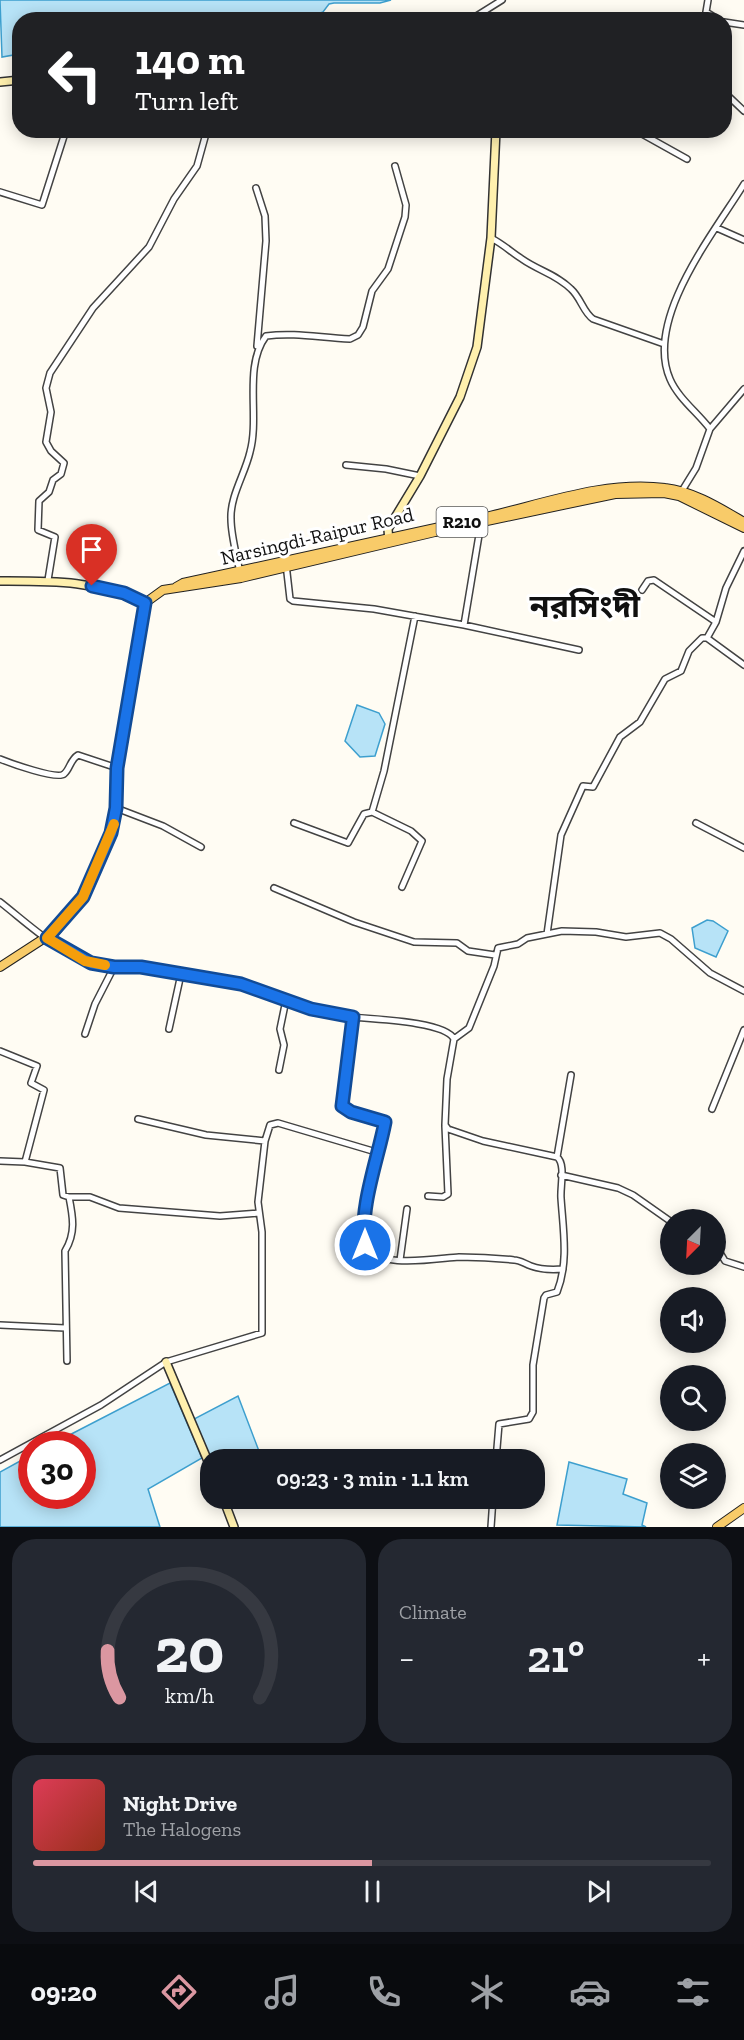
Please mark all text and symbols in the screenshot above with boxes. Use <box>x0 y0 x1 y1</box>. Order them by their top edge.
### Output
text: 140 m <box>135 34 245 85</box>
icon: left <box>36 36 114 114</box>
text: Turn left <box>135 85 238 117</box>
street label: Narsingdi-Raipur Road <box>218 502 416 570</box>
road number: R210 <box>436 507 488 537</box>
pin <box>66 524 117 586</box>
icon: arrive <box>75 533 108 566</box>
district label: নরসিংদী <box>529 587 641 625</box>
north arrow <box>660 1209 726 1275</box>
map controls <box>660 1209 726 1509</box>
position arrow <box>333 1213 397 1277</box>
button: sound <box>660 1287 726 1353</box>
button: search <box>660 1365 726 1431</box>
speed limit sign: 30 <box>18 1431 96 1509</box>
button: layers <box>660 1443 726 1509</box>
text: 09:23 · 3 min · 1.1 km <box>276 1465 469 1492</box>
text: Climate <box>399 1600 467 1624</box>
text: 20 <box>154 1613 224 1688</box>
text: 21° <box>527 1630 585 1684</box>
text: − <box>399 1638 414 1677</box>
text: + <box>697 1638 711 1677</box>
text: km/h <box>165 1683 213 1708</box>
text: Night Drive <box>123 1790 237 1817</box>
text: The Halogens <box>123 1817 241 1841</box>
icon: previous <box>130 1875 163 1908</box>
icon: pause <box>356 1875 389 1908</box>
icon: next <box>582 1875 615 1908</box>
icon: directions <box>158 1971 200 2013</box>
icon: music <box>261 1971 303 2013</box>
icon: phone <box>363 1971 405 2013</box>
icon: climate <box>466 1971 508 2013</box>
icon: car <box>569 1971 611 2013</box>
icon: filters <box>672 1971 714 2013</box>
text: 09:20 <box>30 1976 97 2008</box>

